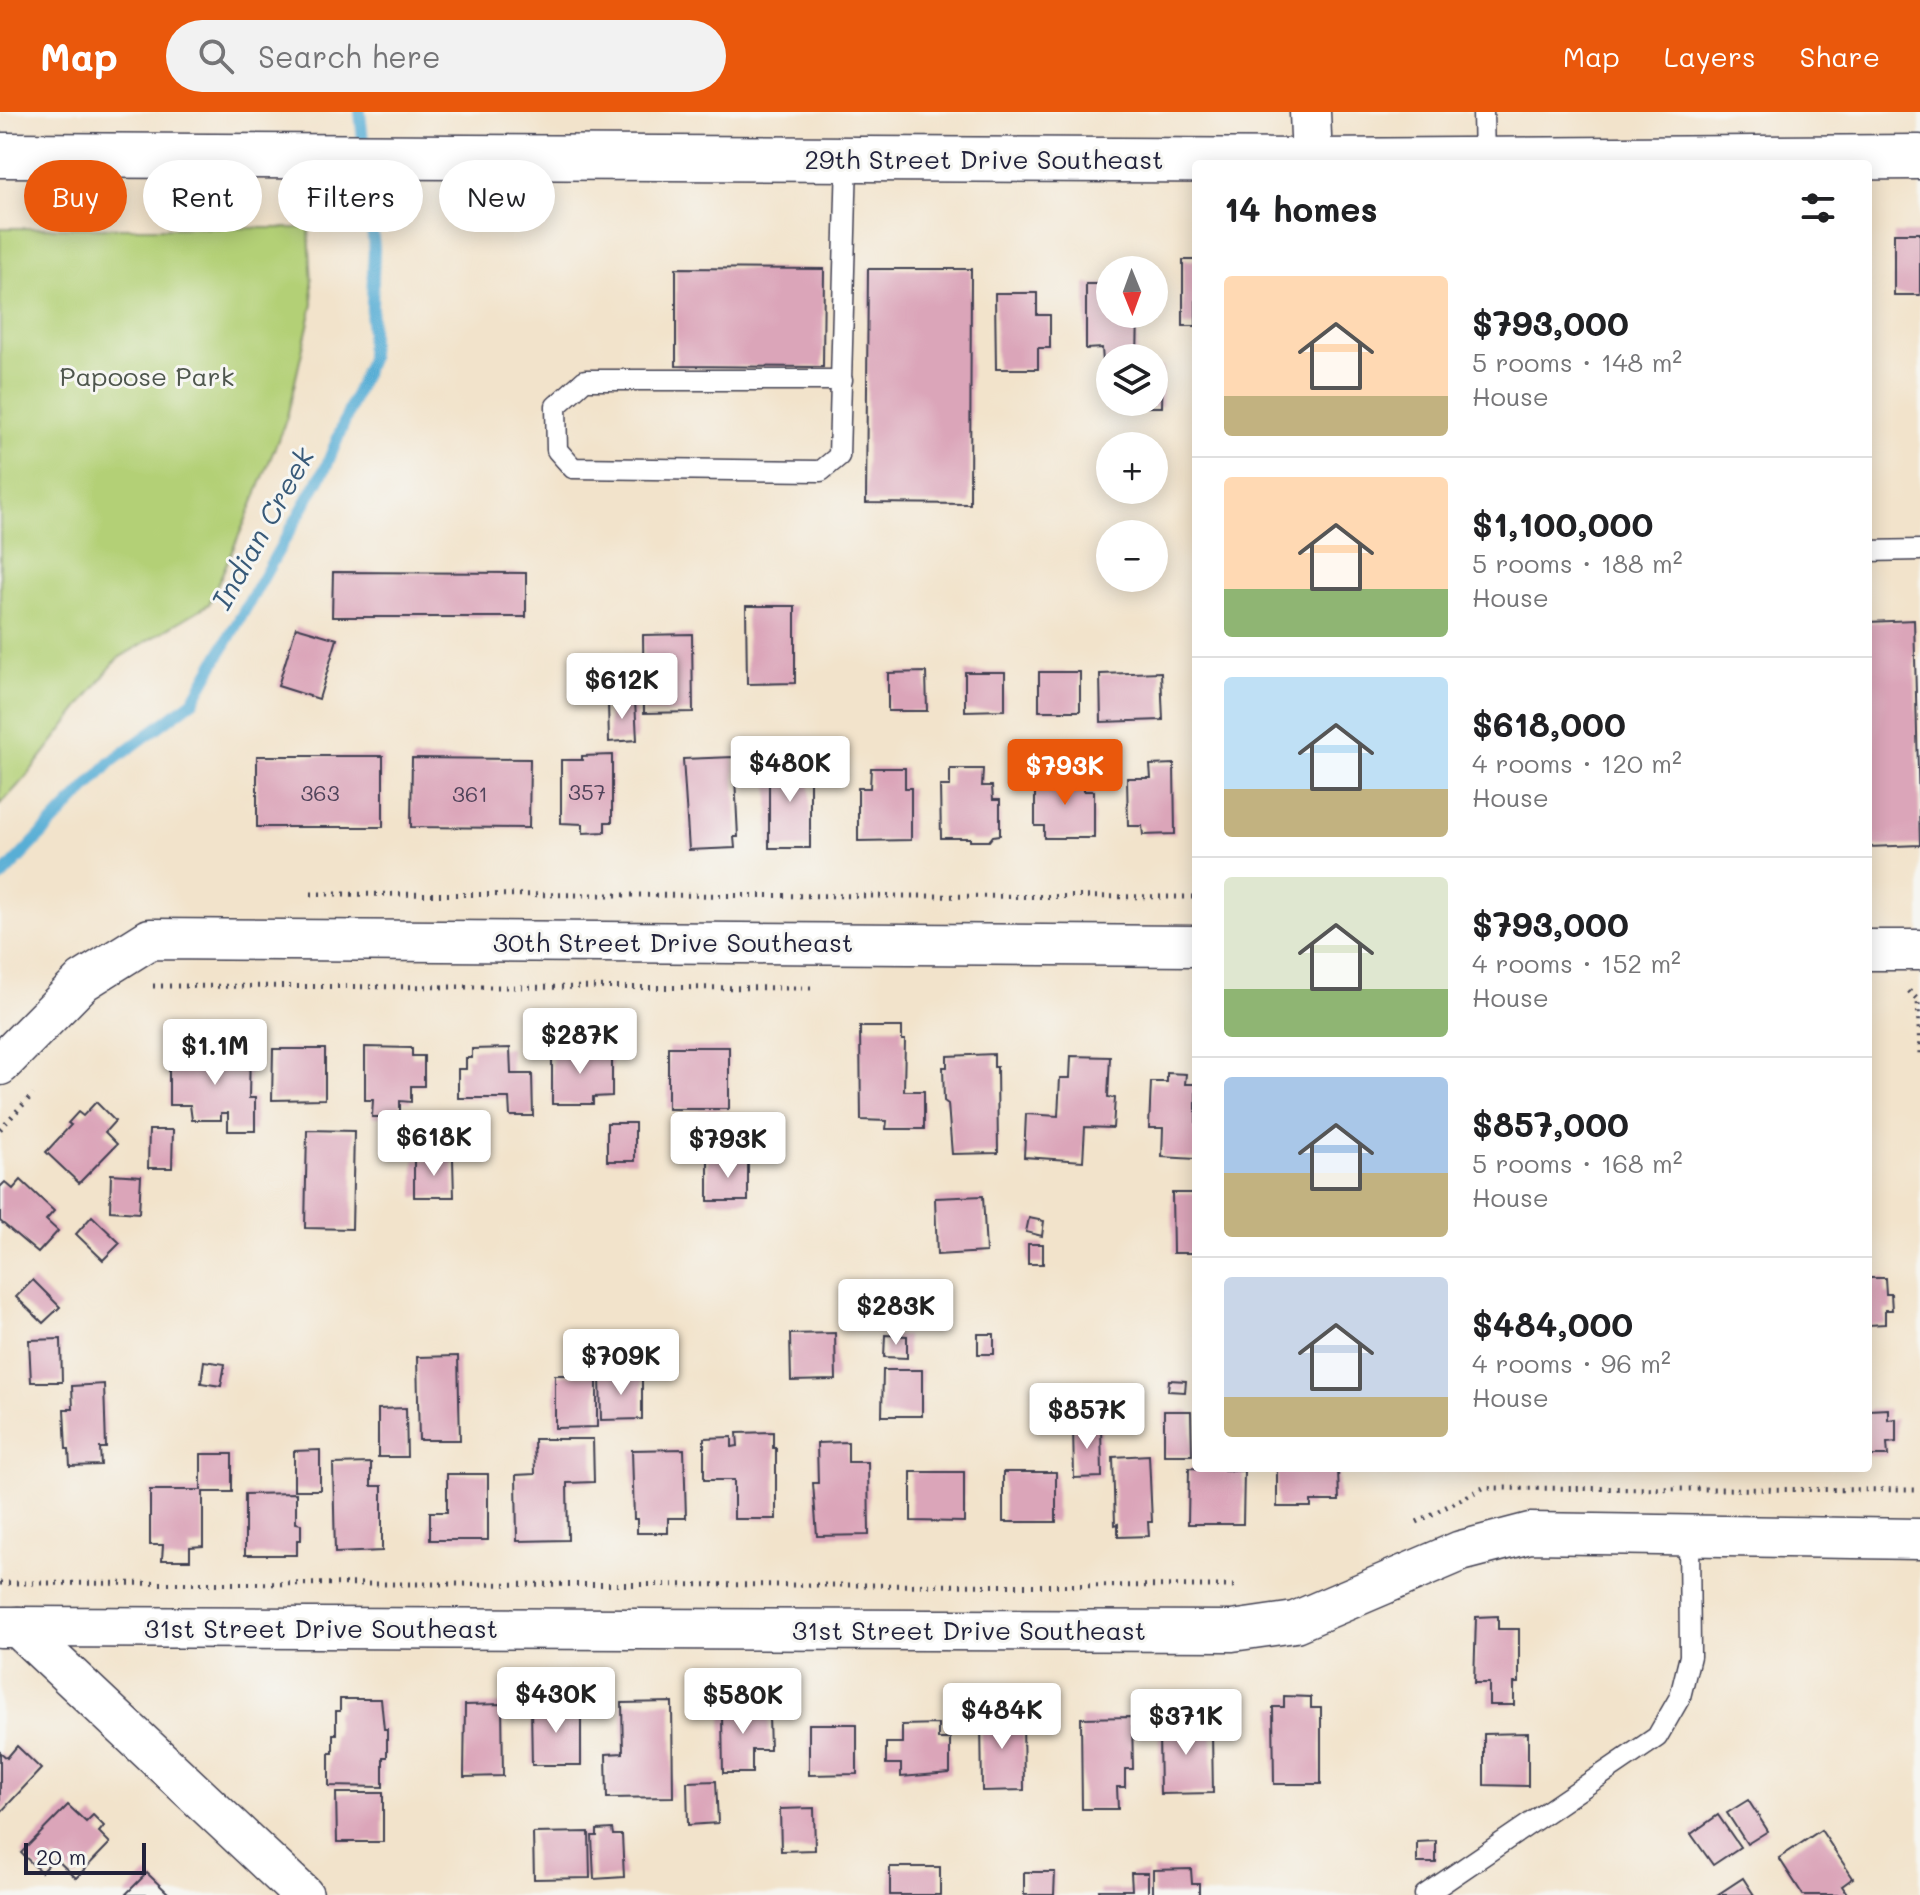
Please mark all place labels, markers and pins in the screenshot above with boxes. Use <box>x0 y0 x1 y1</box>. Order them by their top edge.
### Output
pin: $612K <box>566 653 678 721</box>
pin: $480K <box>734 736 846 804</box>
pin: $793K <box>1009 739 1121 807</box>
pin: $287K <box>524 1008 636 1076</box>
pin: $1.1M <box>159 1019 271 1087</box>
pin: $618K <box>378 1110 490 1178</box>
pin: $793K <box>672 1112 784 1180</box>
pin: $283K <box>840 1279 952 1347</box>
pin: $709K <box>565 1329 677 1397</box>
pin: $857K <box>1031 1383 1143 1451</box>
pin: $430K <box>500 1667 612 1735</box>
pin: $580K <box>687 1668 799 1736</box>
pin: $484K <box>946 1683 1058 1751</box>
pin: $371K <box>1130 1689 1242 1757</box>

